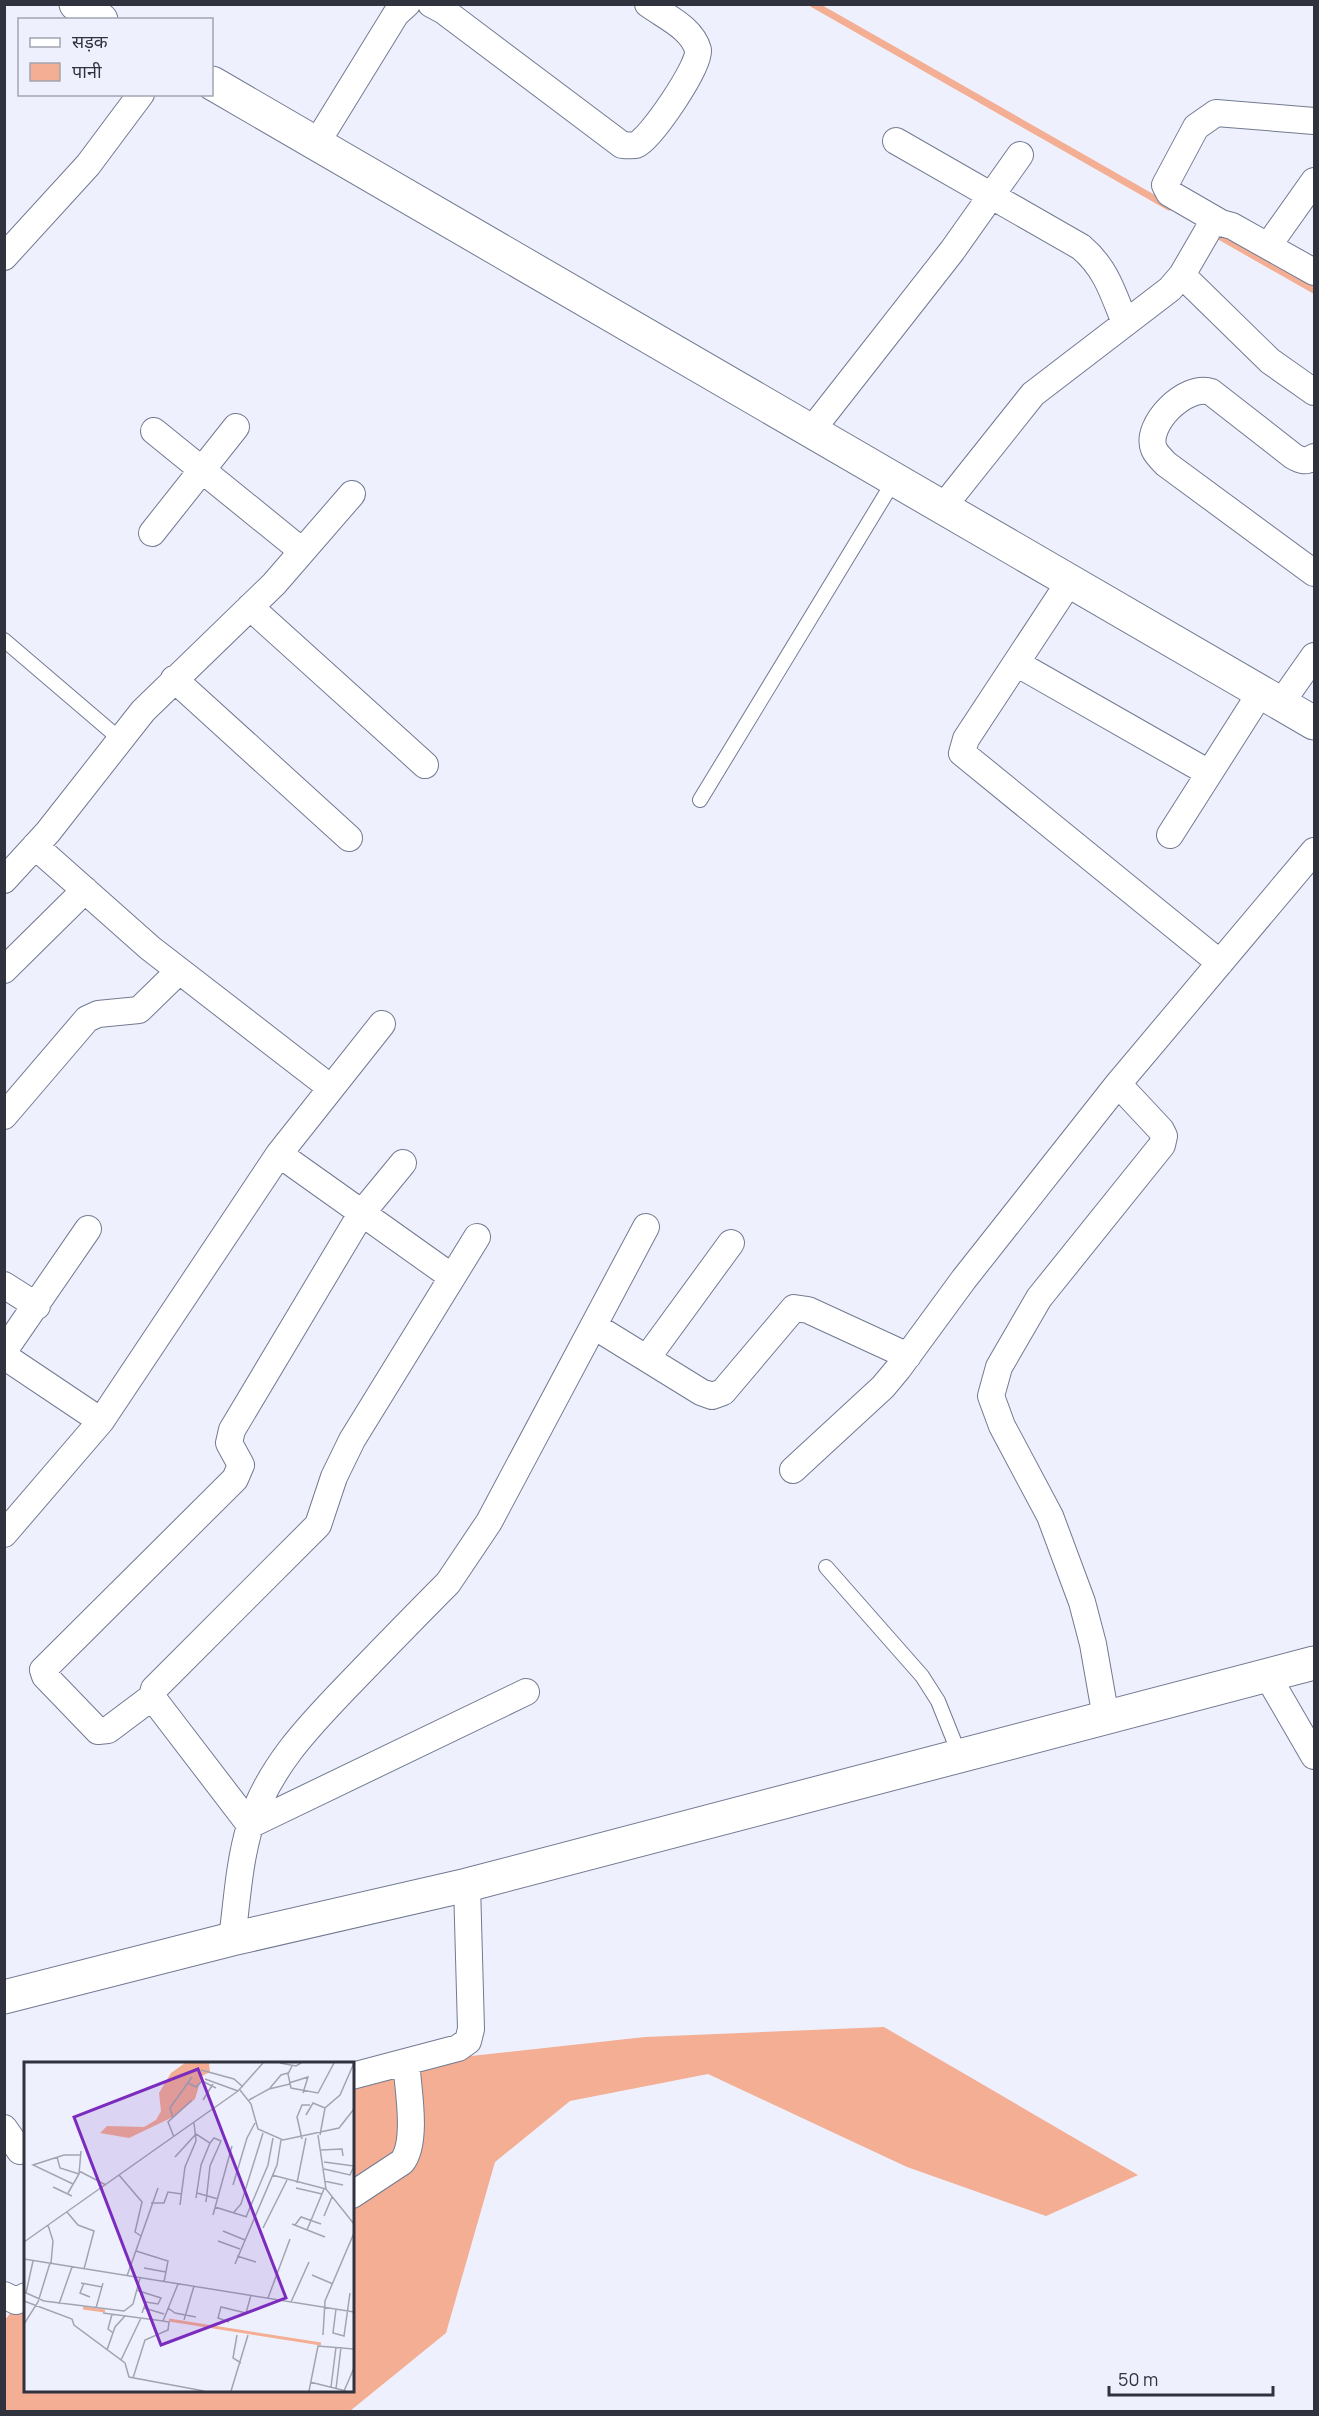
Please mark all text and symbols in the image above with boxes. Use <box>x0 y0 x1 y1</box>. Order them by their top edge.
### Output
legend <box>18 18 213 96</box>
text: सड़क <box>72 29 109 53</box>
text: पानी <box>72 59 102 83</box>
inset map <box>24 2062 354 2392</box>
scale bar <box>1109 2359 1272 2397</box>
text: 50 m <box>1118 2367 1158 2391</box>

